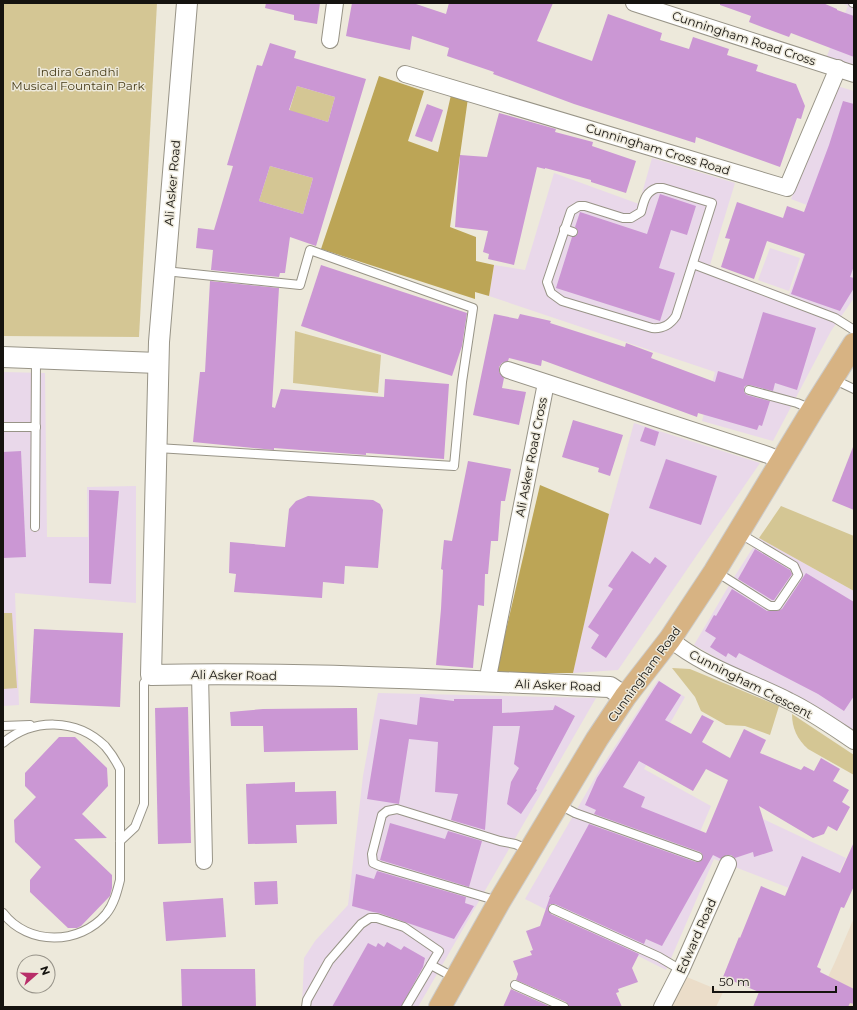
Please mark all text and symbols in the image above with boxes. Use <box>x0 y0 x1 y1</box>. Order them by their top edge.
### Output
street label: Cunningham Road Cross <box>670 8 818 68</box>
park label: Indira Gandhi Musical Fountain Park <box>11 64 146 93</box>
street label: Cunningham Cross Road <box>584 120 732 178</box>
street label: Ali Asker Road <box>161 139 183 227</box>
street label: Ali Asker Road Cross <box>512 396 550 518</box>
street label: Cunningham Road <box>604 623 684 725</box>
street label: Cunningham Crescent <box>687 646 815 722</box>
street label: Ali Asker Road <box>191 667 277 683</box>
street label: Ali Asker Road <box>515 676 601 694</box>
street label: Edward Road <box>673 896 719 976</box>
north arrow <box>16 954 56 994</box>
text: N <box>37 964 53 977</box>
scale bar <box>713 968 836 994</box>
text: 50 m <box>719 974 750 989</box>

